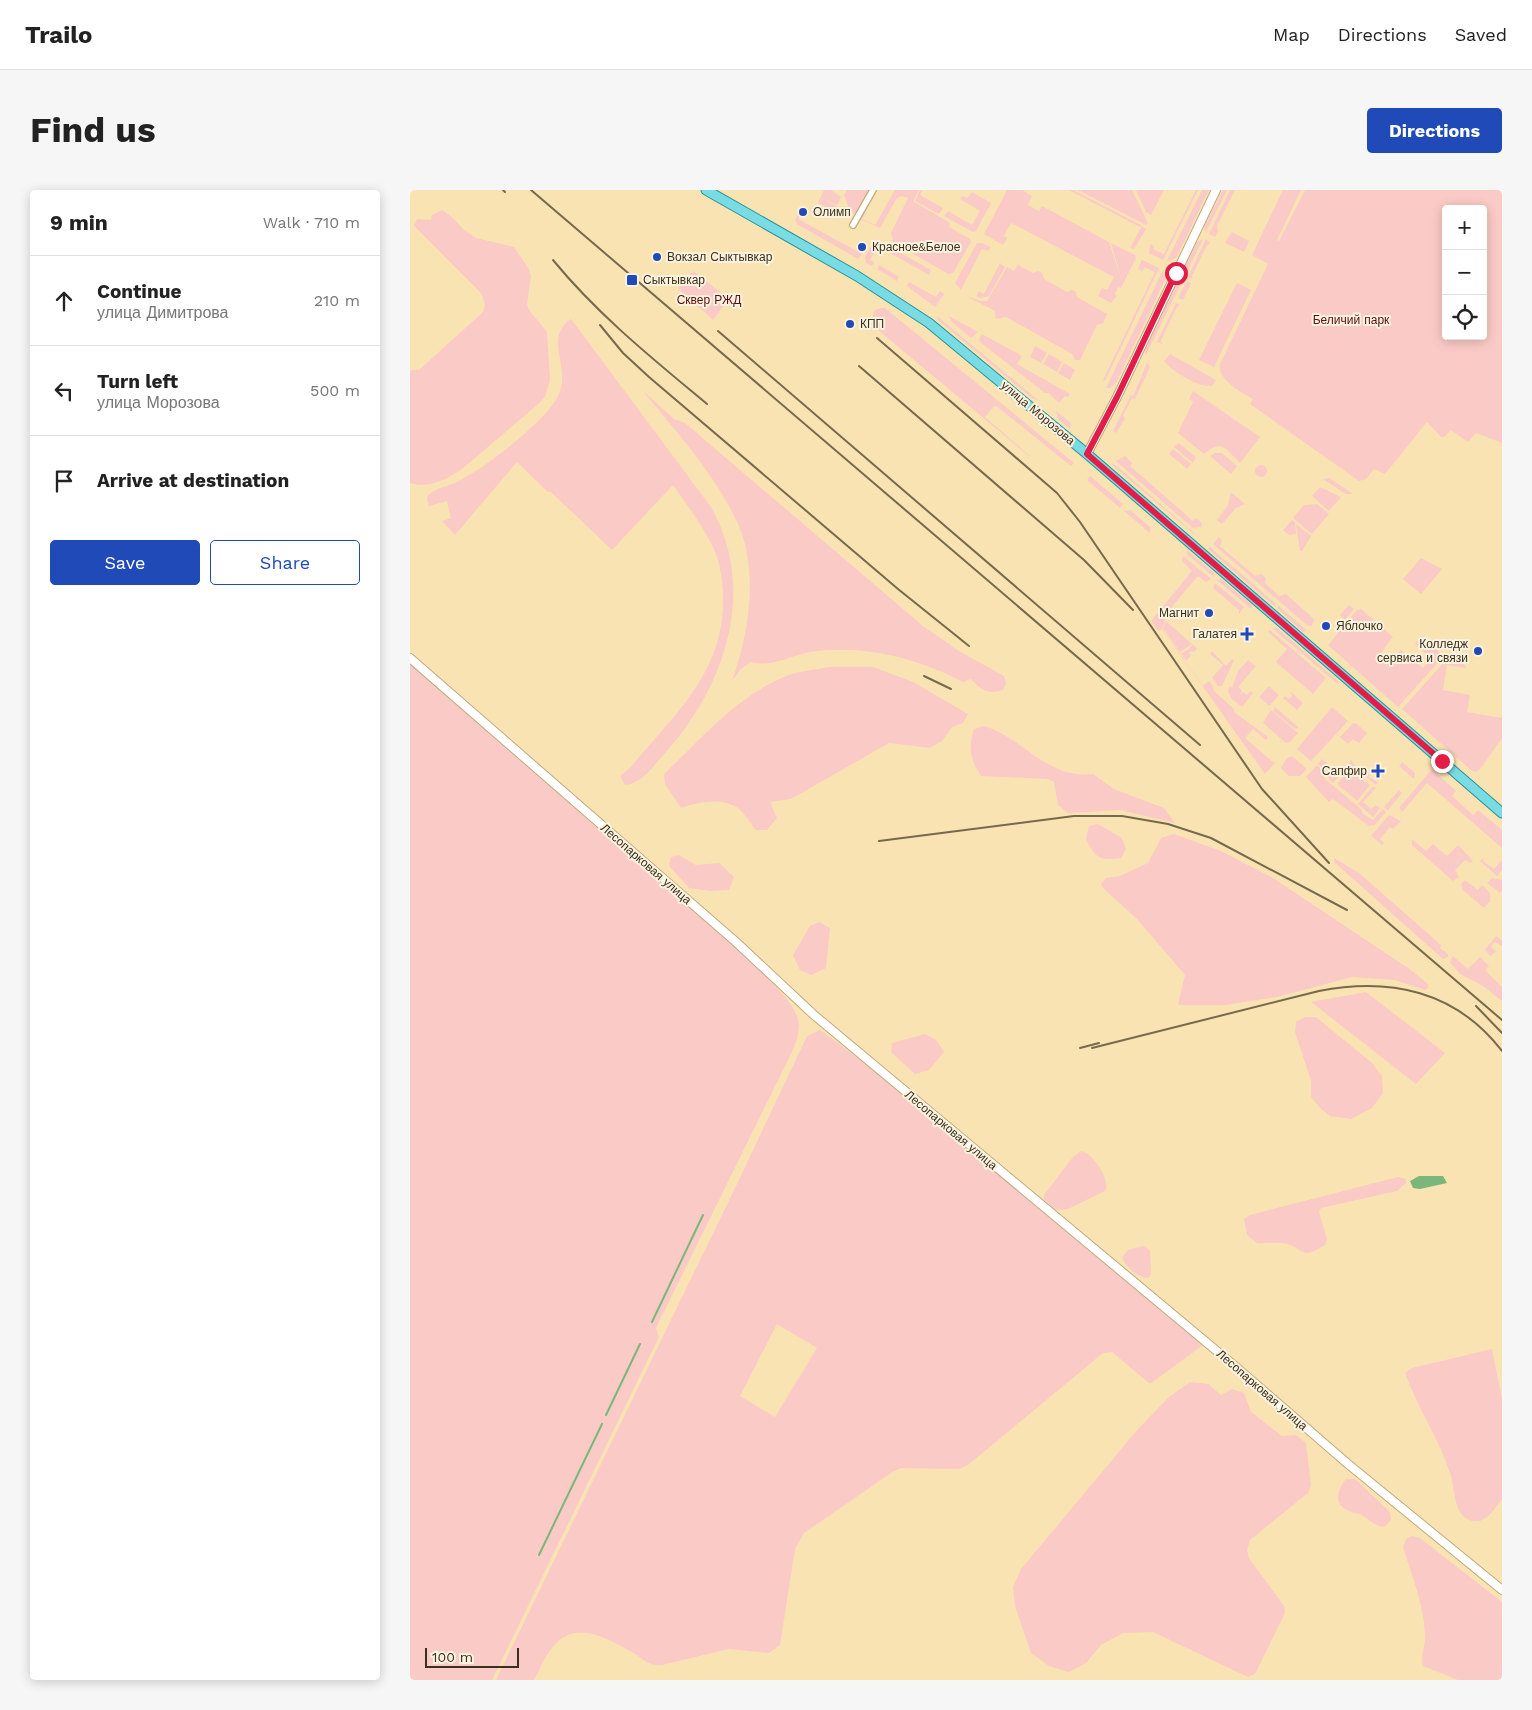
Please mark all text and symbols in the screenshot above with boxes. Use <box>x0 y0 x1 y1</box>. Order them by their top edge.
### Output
text: Trailo <box>25 21 92 49</box>
text: Map <box>1273 24 1310 45</box>
text: Directions <box>1338 24 1427 45</box>
text: Saved <box>1455 24 1507 45</box>
button: Directions <box>1367 108 1502 153</box>
text: Find us <box>30 109 156 151</box>
place label: Олимп <box>813 205 851 219</box>
map controls <box>1442 205 1487 340</box>
button: + <box>1442 205 1487 250</box>
marker: Олимп <box>797 206 809 218</box>
text: 9 min <box>50 210 108 235</box>
text: Walk · 710 m <box>263 213 360 232</box>
place label: Красное&Белое <box>872 240 961 254</box>
marker: Красное&Белое <box>856 241 868 253</box>
place label: Вокзал Сыктывкар <box>667 250 773 264</box>
button: − <box>1442 250 1487 295</box>
marker: Вокзал Сыктывкар <box>651 251 663 263</box>
route start <box>1165 262 1188 285</box>
marker: Сыктывкар <box>625 273 639 287</box>
place label: Сыктывкар <box>643 273 705 287</box>
text: Continue <box>97 280 181 303</box>
icon: ahead <box>50 287 78 315</box>
text: 210 m <box>314 291 360 310</box>
park label: Сквер РЖД <box>677 293 741 307</box>
button: locate <box>1442 295 1487 340</box>
text: улица Димитрова <box>97 303 229 322</box>
park label: Беличий парк <box>1313 313 1390 327</box>
place label: КПП <box>860 317 884 331</box>
marker: КПП <box>844 318 856 330</box>
text: Turn left <box>97 370 178 393</box>
icon: left <box>50 377 78 405</box>
street label: улица Морозова <box>998 378 1078 448</box>
text: 500 m <box>310 381 360 400</box>
text: улица Морозова <box>97 393 220 412</box>
icon: arrive <box>50 467 78 495</box>
text: Arrive at destination <box>97 469 289 492</box>
button: Save <box>50 540 200 585</box>
button: Share <box>210 540 360 585</box>
place label: Магнит <box>1159 606 1199 620</box>
marker: Магнит <box>1203 607 1215 619</box>
place label: Яблочко <box>1336 619 1383 633</box>
marker: Яблочко <box>1320 620 1332 632</box>
place label: Галатея <box>1193 627 1237 641</box>
marker: Галатея <box>1241 628 1253 640</box>
place label: Колледж сервиса и связи <box>1377 637 1468 665</box>
marker: Колледж сервиса и связи <box>1472 645 1484 657</box>
route end <box>1431 750 1454 773</box>
place label: Сапфир <box>1322 764 1367 778</box>
marker: Сапфир <box>1371 764 1385 778</box>
street label: Лесопарковая улица <box>598 821 695 907</box>
street label: Лесопарковая улица <box>902 1087 1000 1173</box>
street label: Лесопарковая улица <box>1214 1347 1311 1433</box>
scale bar <box>425 1645 519 1668</box>
text: 100 m <box>432 1649 473 1665</box>

